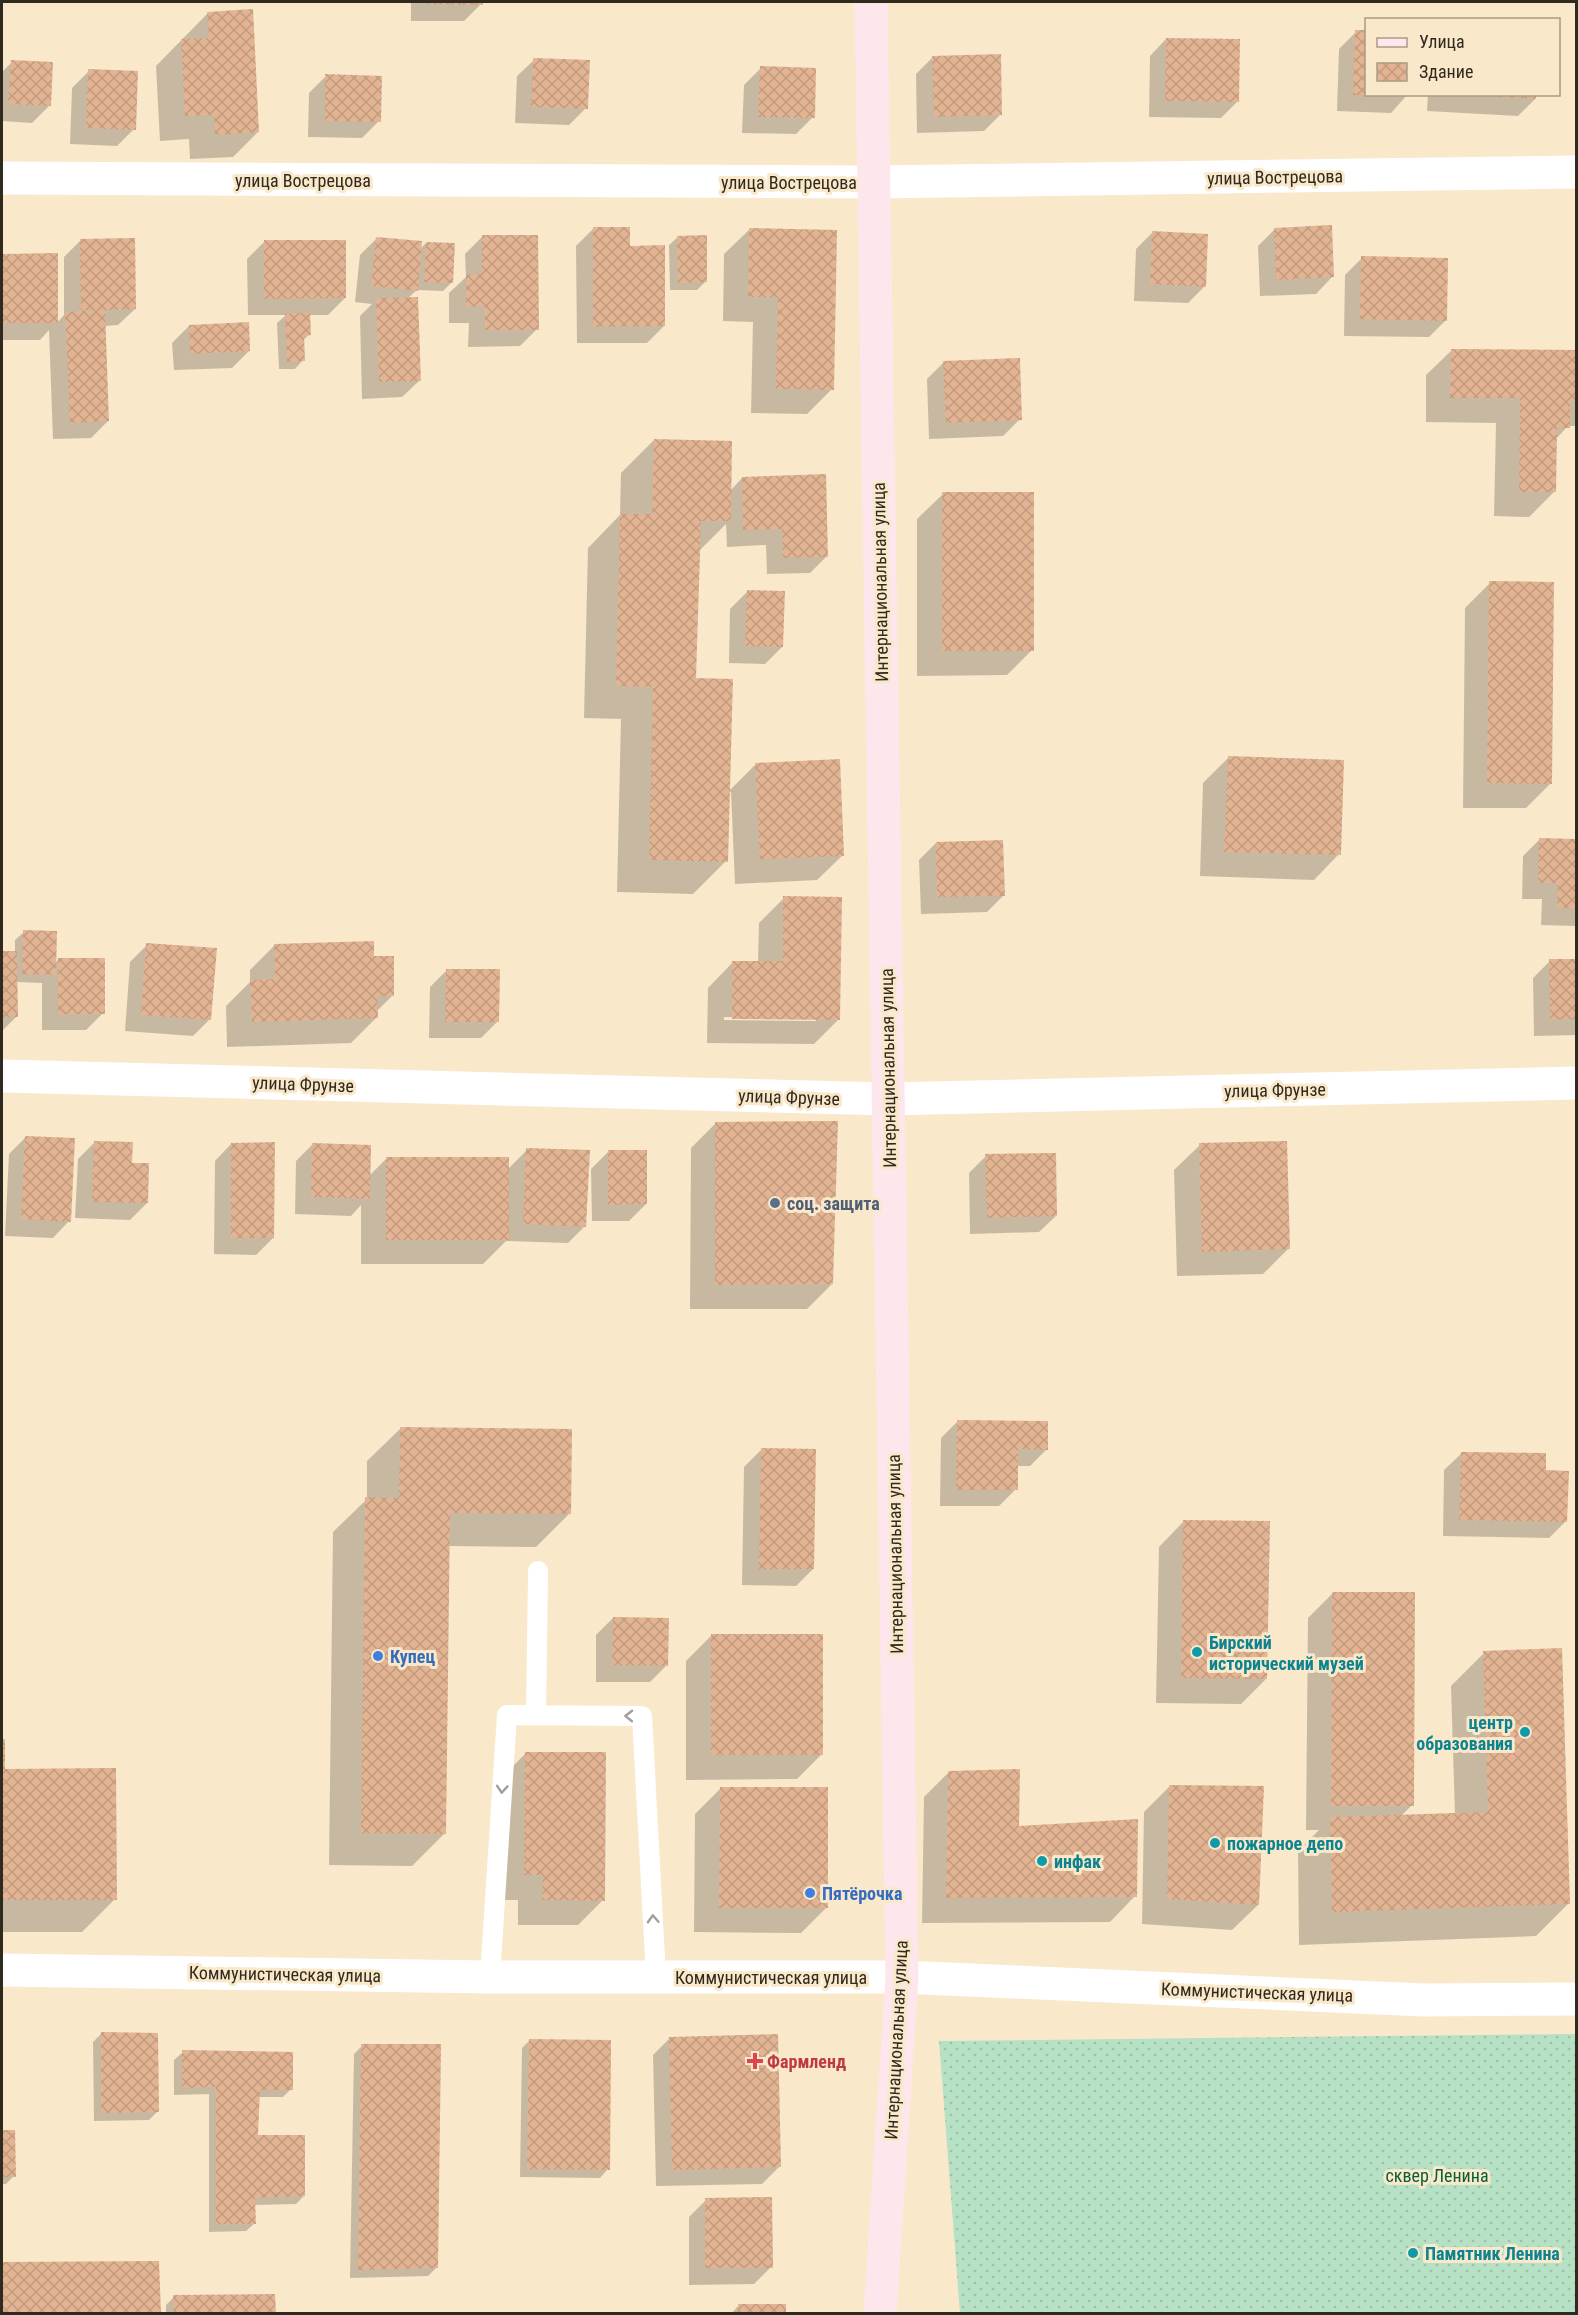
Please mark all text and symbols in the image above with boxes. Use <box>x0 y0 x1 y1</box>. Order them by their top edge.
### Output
legend <box>1365 18 1560 96</box>
text: Улица <box>1419 31 1465 52</box>
text: Здание <box>1419 61 1473 82</box>
street label: улица Вострецова <box>1207 165 1343 189</box>
street label: улица Вострецова <box>235 170 371 191</box>
street label: улица Вострецова <box>721 172 857 193</box>
street label: Интернациональная улица <box>868 482 892 682</box>
street label: Интернациональная улица <box>876 968 900 1168</box>
street label: улица Фрунзе <box>252 1072 354 1096</box>
street label: улица Фрунзе <box>1224 1079 1326 1101</box>
street label: улица Фрунзе <box>738 1085 840 1109</box>
place label: соц. защита <box>787 1193 880 1214</box>
marker: соц. защита <box>768 1196 782 1210</box>
street label: Интернациональная улица <box>883 1454 907 1654</box>
place label: Бирский исторический музей <box>1209 1632 1364 1674</box>
marker: Бирский исторический музей <box>1190 1645 1204 1659</box>
place label: Купец <box>390 1646 435 1667</box>
marker: Купец <box>371 1649 385 1663</box>
one-way arrow <box>624 1710 633 1722</box>
place label: центр образования <box>1416 1712 1513 1754</box>
marker: центр образования <box>1518 1725 1532 1739</box>
one-way arrow <box>496 1784 509 1793</box>
place label: пожарное депо <box>1227 1833 1343 1854</box>
marker: пожарное депо <box>1208 1836 1222 1850</box>
place label: инфак <box>1054 1851 1101 1872</box>
marker: инфак <box>1035 1854 1049 1868</box>
place label: Пятёрочка <box>822 1883 902 1904</box>
marker: Пятёрочка <box>803 1886 817 1900</box>
one-way arrow <box>646 1914 659 1923</box>
street label: Интернациональная улица <box>880 1940 912 2140</box>
street label: Коммунистическая улица <box>189 1962 381 1986</box>
street label: Коммунистическая улица <box>675 1967 867 1988</box>
street label: Коммунистическая улица <box>1161 1978 1353 2006</box>
place label: Фармленд <box>767 2051 846 2072</box>
marker: Фармленд <box>748 2054 762 2068</box>
park label: сквер Ленина <box>1385 2165 1489 2186</box>
place label: Памятник Ленина <box>1425 2243 1560 2264</box>
marker: Памятник Ленина <box>1406 2246 1420 2260</box>

